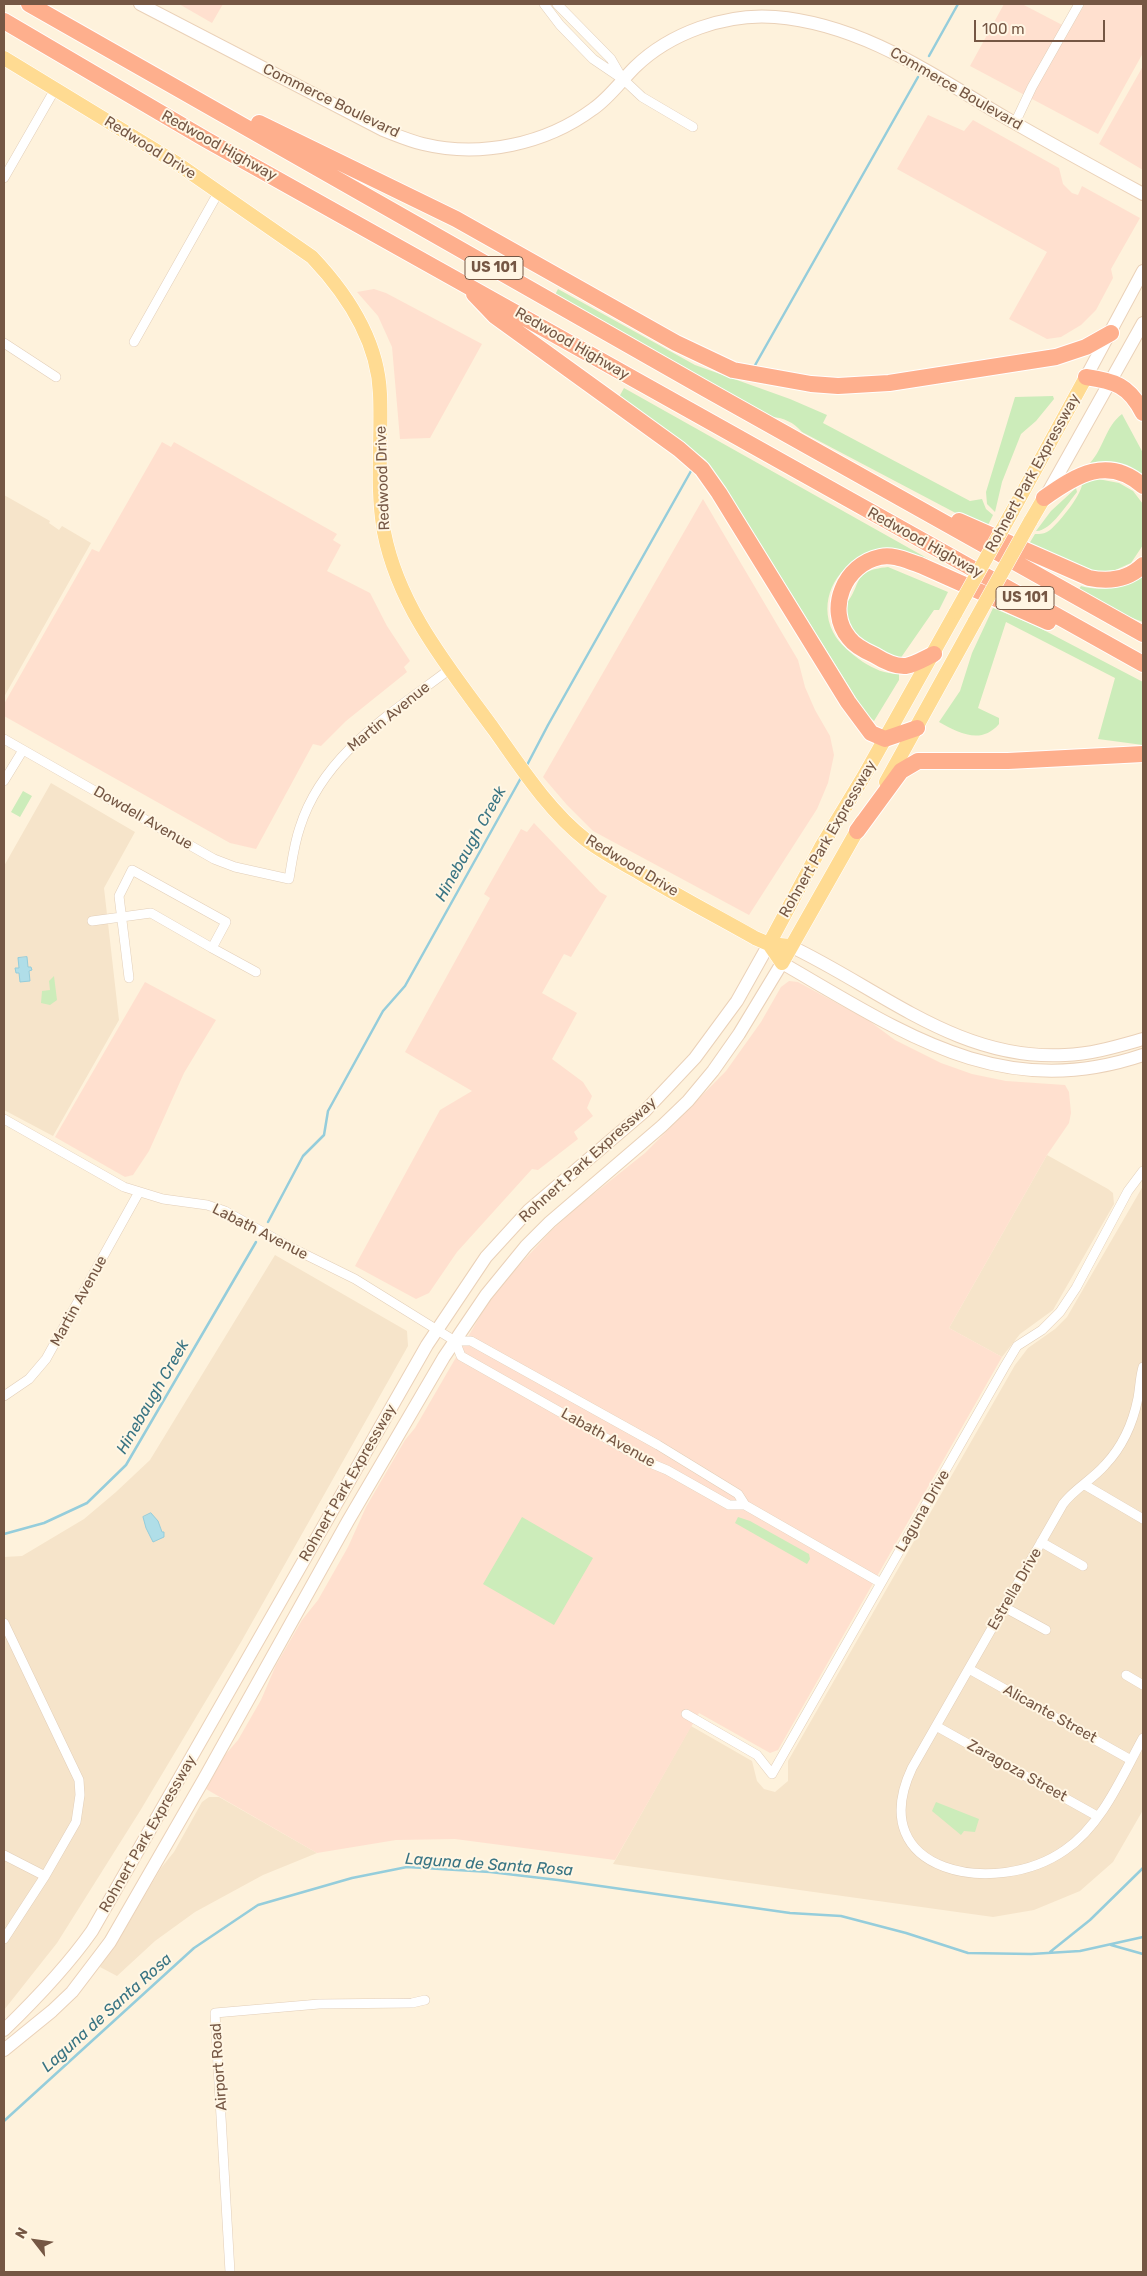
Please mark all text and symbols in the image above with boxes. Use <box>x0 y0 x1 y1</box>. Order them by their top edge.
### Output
scale bar <box>977 10 1108 42</box>
text: 100 m <box>982 20 1024 38</box>
street label: Commerce Boulevard <box>887 44 1025 134</box>
street label: Commerce Boulevard <box>260 60 402 142</box>
street label: Redwood Highway <box>158 107 280 185</box>
street label: Redwood Drive <box>101 113 199 183</box>
road number: US 101 <box>465 256 523 280</box>
street label: Redwood Highway <box>512 304 632 384</box>
street label: Rohnert Park Expressway <box>982 391 1084 555</box>
street label: Redwood Drive <box>372 425 394 531</box>
street label: Redwood Highway <box>864 504 986 582</box>
road number: US 101 <box>996 586 1054 610</box>
street label: Martin Avenue <box>344 678 434 756</box>
street label: Rohnert Park Expressway <box>776 757 880 921</box>
street label: Dowdell Avenue <box>90 782 196 854</box>
water label: Hinebaugh Creek <box>431 783 511 905</box>
street label: Redwood Drive <box>582 831 682 901</box>
street label: Rohnert Park Expressway <box>516 1094 660 1226</box>
street label: Labath Avenue <box>209 1200 311 1264</box>
street label: Martin Avenue <box>47 1253 111 1349</box>
water label: Hinebaugh Creek <box>113 1337 193 1457</box>
street label: Rohnert Park Expressway <box>296 1401 400 1565</box>
street label: Labath Avenue <box>558 1405 658 1471</box>
street label: Laguna Drive <box>892 1467 954 1555</box>
street label: Estrella Drive <box>984 1545 1046 1633</box>
street label: Alicante Street <box>1000 1681 1100 1747</box>
street label: Zaragoza Street <box>964 1736 1070 1806</box>
street label: Rohnert Park Expressway <box>96 1752 200 1916</box>
water label: Laguna de Santa Rosa <box>404 1850 574 1880</box>
water label: Laguna de Santa Rosa <box>38 1950 176 2076</box>
street label: Airport Road <box>207 2023 231 2111</box>
north arrow <box>10 2216 60 2266</box>
text: N <box>12 2225 31 2242</box>

